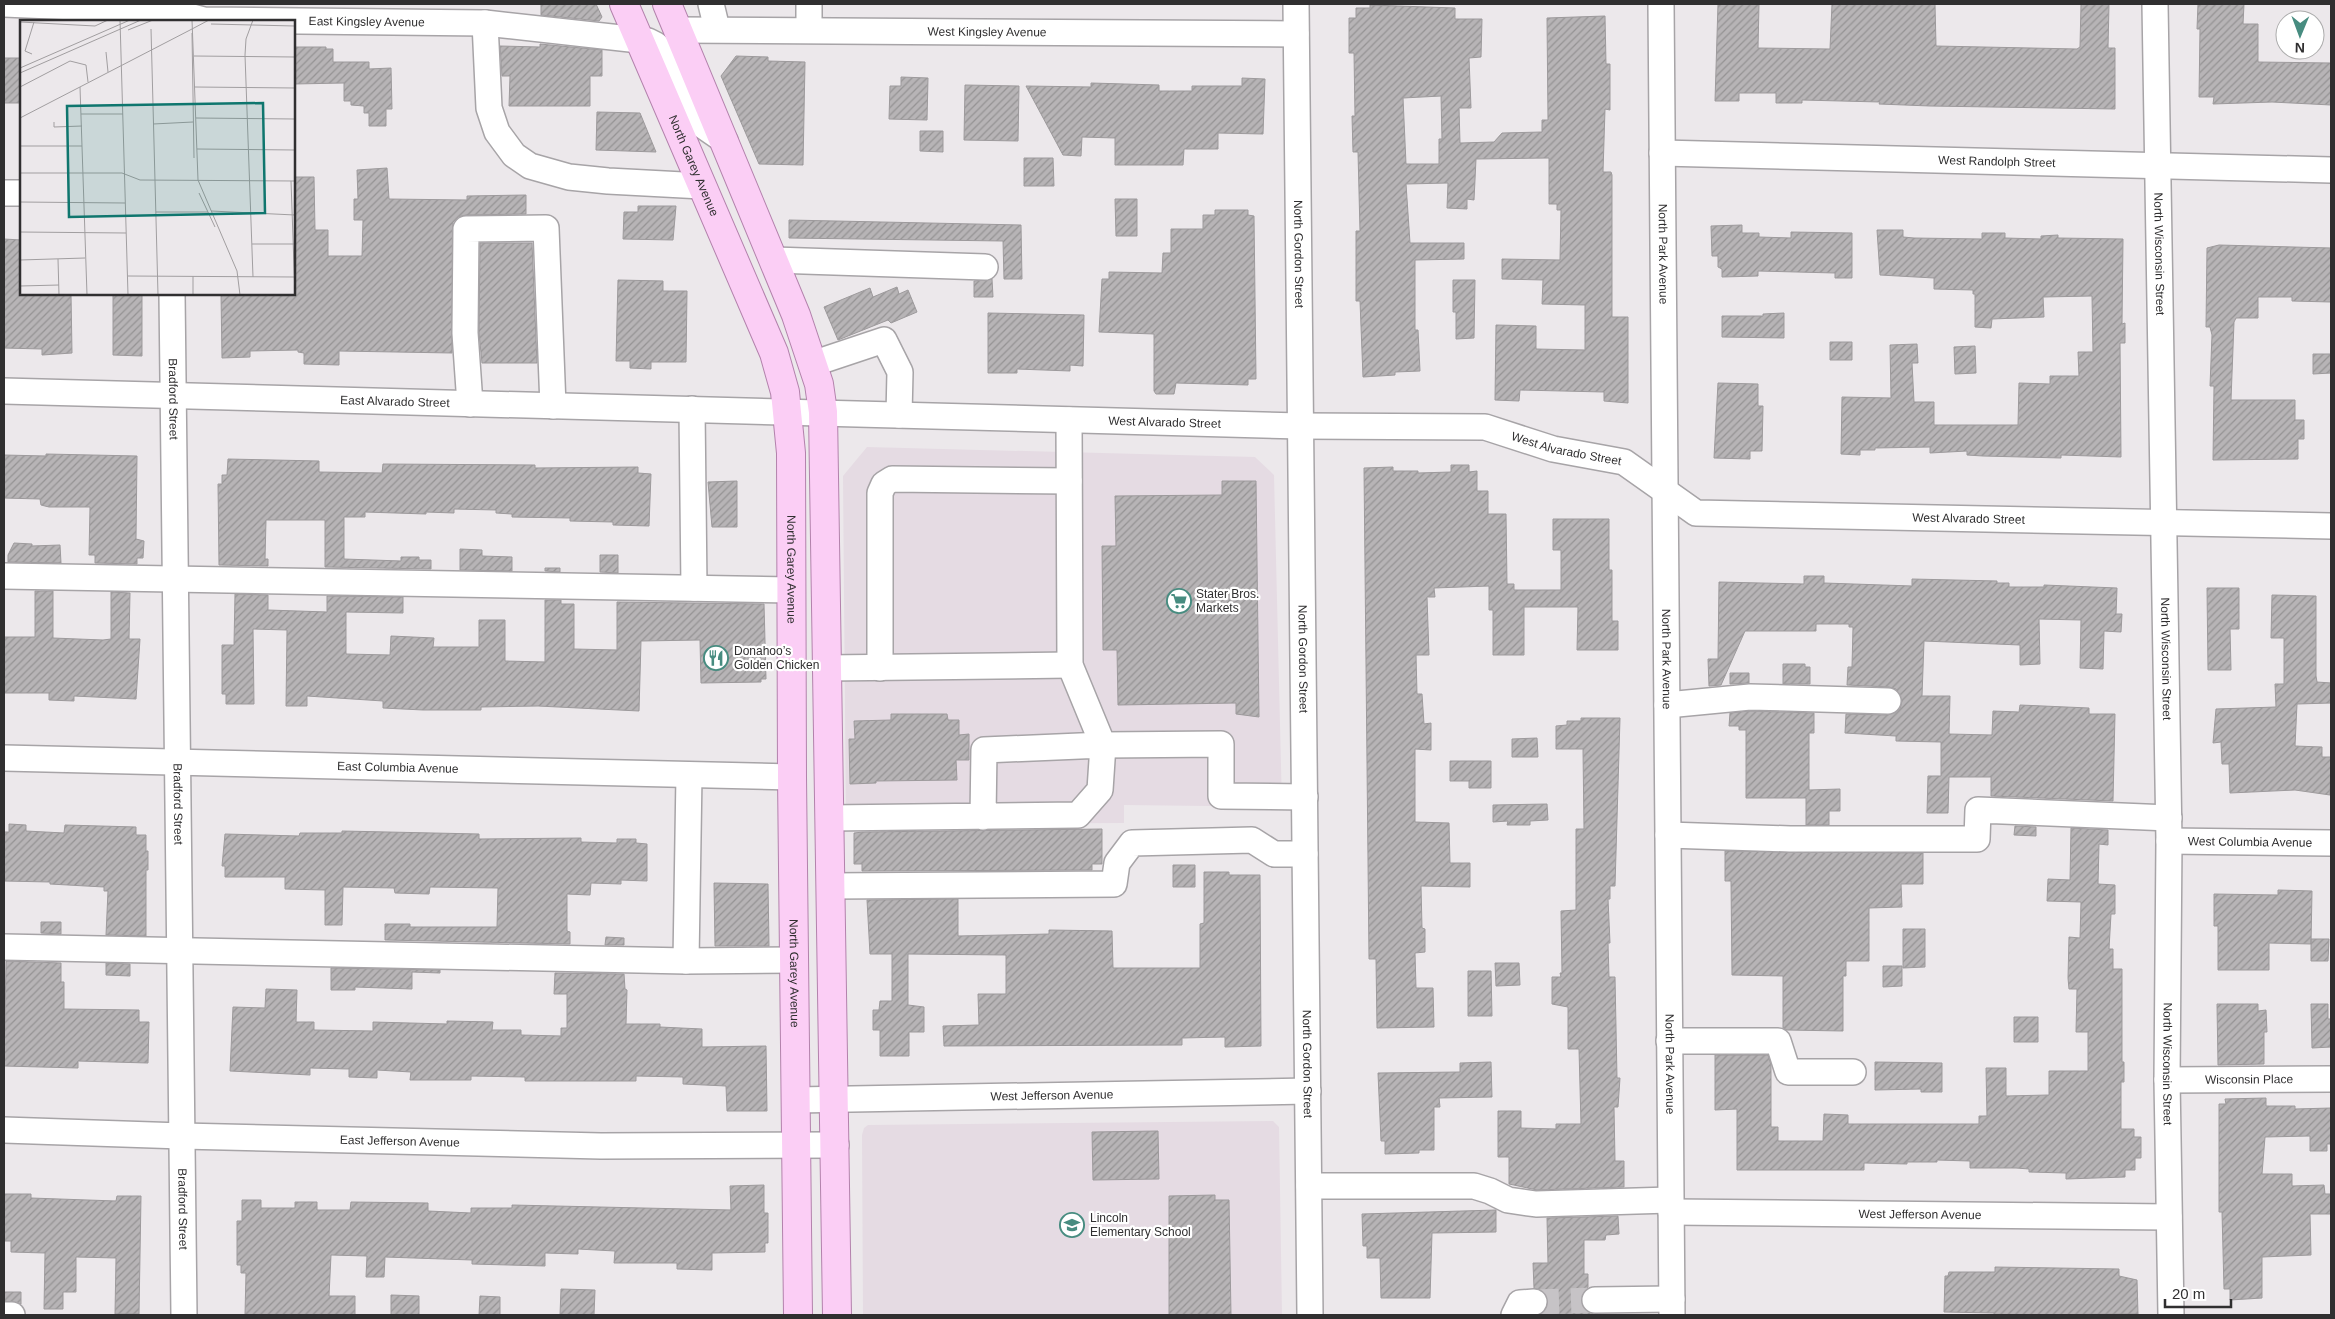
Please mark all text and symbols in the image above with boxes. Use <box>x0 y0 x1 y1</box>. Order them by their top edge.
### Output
north arrow <box>2275 10 2325 60</box>
street label: East Kingsley Avenue <box>309 14 425 29</box>
inset map <box>20 20 295 295</box>
street label: West Kingsley Avenue <box>927 25 1047 39</box>
text: N <box>2295 40 2305 56</box>
street label: North Garey Avenue <box>666 113 722 219</box>
street label: West Randolph Street <box>1938 153 2056 170</box>
street label: North Wisconsin Street <box>2151 192 2167 316</box>
street label: North Gordon Street <box>1291 200 1306 309</box>
street label: North Park Avenue <box>1656 204 1671 305</box>
street label: Bradford Street <box>166 358 181 440</box>
street label: East Alvarado Street <box>340 393 450 410</box>
street label: West Alvarado Street <box>1108 414 1222 431</box>
street label: West Alvarado Street <box>1510 429 1623 469</box>
street label: West Alvarado Street <box>1912 510 2026 527</box>
street label: North Garey Avenue <box>784 515 799 624</box>
place label: Stater Bros. Markets <box>1196 587 1259 615</box>
supermarket icon: Stater Bros. Markets <box>1166 588 1192 614</box>
street label: North Wisconsin Street <box>2158 597 2174 721</box>
street label: North Gordon Street <box>1295 605 1311 714</box>
street label: North Park Avenue <box>1659 609 1674 710</box>
place label: Donahoo’s Golden Chicken <box>734 644 819 672</box>
restaurant icon: Donahoo’s Golden Chicken <box>703 645 729 671</box>
street label: East Columbia Avenue <box>337 759 459 776</box>
street label: Bradford Street <box>171 763 185 845</box>
street label: West Columbia Avenue <box>2188 834 2313 850</box>
street label: North Garey Avenue <box>787 919 802 1028</box>
street label: North Wisconsin Street <box>2160 1002 2175 1126</box>
street label: North Gordon Street <box>1300 1010 1315 1119</box>
street label: North Park Avenue <box>1662 1014 1677 1115</box>
street label: Wisconsin Place <box>2205 1072 2293 1087</box>
street label: West Jefferson Avenue <box>990 1087 1114 1104</box>
street label: East Jefferson Avenue <box>340 1133 460 1150</box>
street label: Bradford Street <box>175 1168 190 1250</box>
street label: West Jefferson Avenue <box>1858 1207 1982 1222</box>
place label: Lincoln Elementary School <box>1090 1211 1191 1239</box>
school or university icon: Lincoln Elementary School <box>1059 1212 1085 1238</box>
scale bar <box>2165 1276 2231 1308</box>
text: 20 m <box>2172 1285 2205 1302</box>

